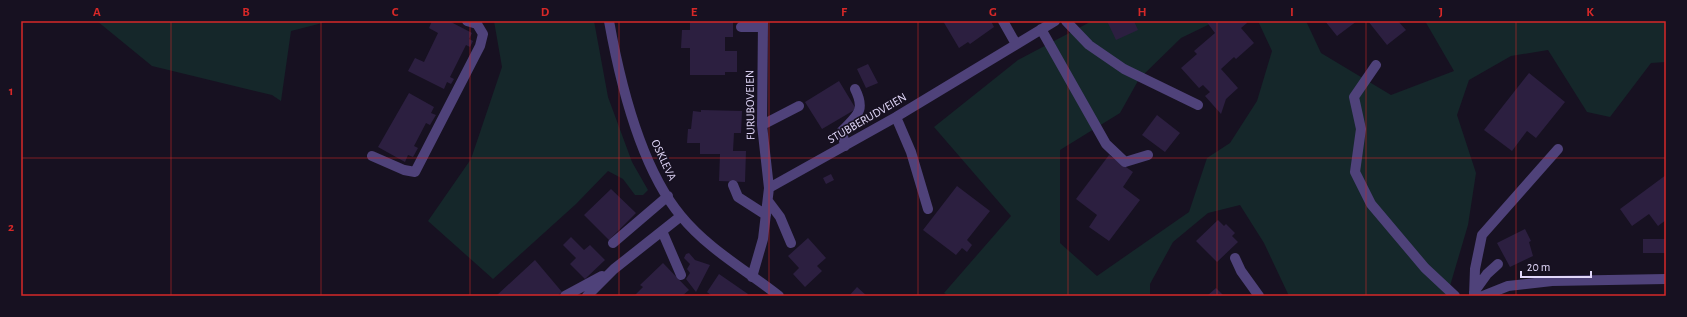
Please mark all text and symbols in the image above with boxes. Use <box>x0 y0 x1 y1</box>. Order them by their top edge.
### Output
text: A <box>93 6 101 19</box>
text: B <box>242 6 250 19</box>
text: C <box>392 6 399 19</box>
text: D <box>541 6 550 19</box>
text: E <box>691 6 698 19</box>
text: F <box>841 6 848 19</box>
text: G <box>989 6 997 19</box>
text: H <box>1137 6 1147 19</box>
text: I <box>1290 6 1294 19</box>
text: J <box>1439 6 1443 19</box>
text: K <box>1586 6 1594 19</box>
street label: FURUBOVEIEN <box>743 70 757 140</box>
text: 1 <box>9 85 13 98</box>
street label: STUBBERUDVEIEN <box>826 91 908 145</box>
street label: OSKLEVA <box>649 137 679 183</box>
text: 2 <box>8 221 14 234</box>
scale bar <box>1521 253 1591 279</box>
text: 20 m <box>1527 261 1550 273</box>

